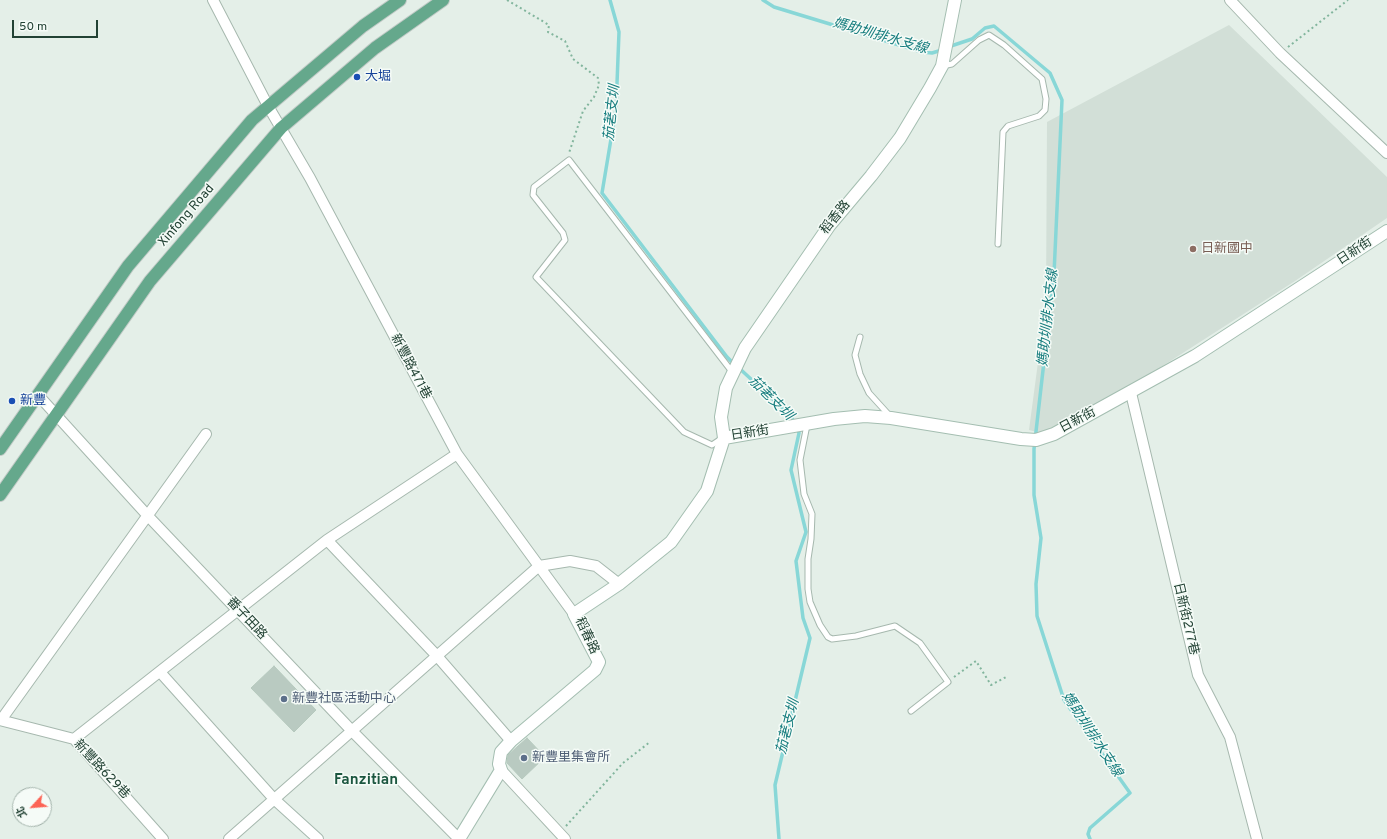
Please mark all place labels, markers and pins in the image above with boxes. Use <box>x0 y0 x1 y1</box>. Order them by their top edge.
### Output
place label: 大堀 <box>365 69 391 85</box>
marker: 大堀 <box>352 72 362 82</box>
place label: 日新國中 <box>1201 241 1253 257</box>
marker: 日新國中 <box>1188 244 1198 254</box>
place label: 新豐 <box>20 393 46 409</box>
marker: 新豐 <box>7 396 17 406</box>
place label: 新豐社區活動中心 <box>292 691 396 707</box>
marker: 新豐社區活動中心 <box>279 694 289 704</box>
place label: 新豐里集會所 <box>532 750 610 766</box>
marker: 新豐里集會所 <box>519 753 529 763</box>

